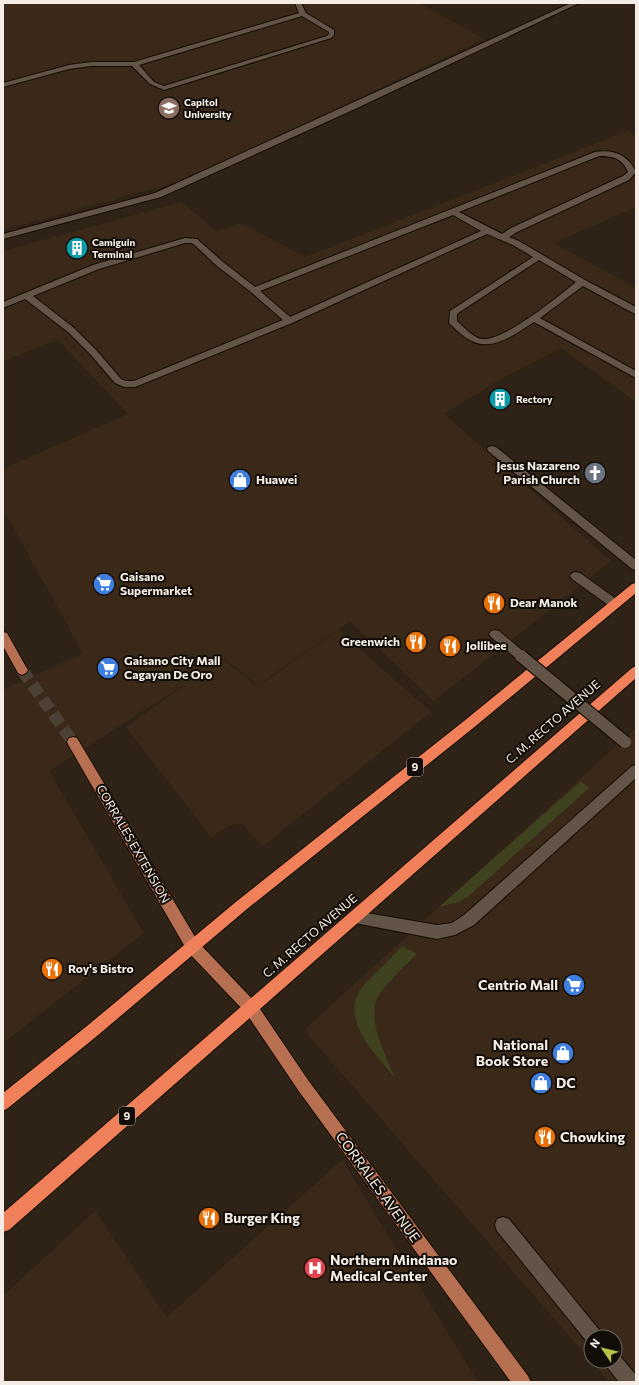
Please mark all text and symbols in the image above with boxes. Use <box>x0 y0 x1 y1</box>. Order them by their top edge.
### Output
school or university icon: Capitol University <box>156 95 182 121</box>
place label: Capitol University <box>184 96 232 120</box>
building icon: Camiguin Terminal <box>64 235 90 261</box>
place label: Camiguin Terminal <box>92 236 136 260</box>
building icon: Rectory <box>487 386 513 412</box>
place label: Rectory <box>516 393 553 405</box>
place label: Jesus Nazareno Parish Church <box>496 458 580 486</box>
church icon: Jesus Nazareno Parish Church <box>582 460 608 486</box>
shop icon: Huawei <box>227 467 253 493</box>
place label: Huawei <box>256 472 297 486</box>
place label: Gaisano Supermarket <box>120 569 192 597</box>
supermarket icon: Gaisano Supermarket <box>91 571 117 597</box>
restaurant icon: Dear Manok <box>481 590 507 616</box>
place label: Dear Manok <box>510 595 578 609</box>
restaurant icon: Greenwich <box>403 629 429 655</box>
restaurant icon: Jollibee <box>437 633 463 659</box>
place label: Greenwich <box>341 634 400 648</box>
place label: Jollibee <box>466 638 507 653</box>
place label: Gaisano City Mall Cagayan De Oro <box>124 653 221 681</box>
supermarket icon: Gaisano City Mall Cagayan De Oro <box>95 655 121 681</box>
street label: C. M. RECTO AVENUE <box>502 676 602 766</box>
road number: 9 <box>407 758 423 776</box>
street label: CORRALES EXTENSION <box>94 782 173 905</box>
street label: C. M. RECTO AVENUE <box>259 890 359 980</box>
restaurant icon: Roy's Bistro <box>39 956 65 982</box>
place label: Roy's Bistro <box>68 961 134 975</box>
supermarket icon: Centrio Mall <box>561 972 587 998</box>
place label: Centrio Mall <box>478 976 558 993</box>
place label: National Book Store <box>476 1036 548 1069</box>
shop icon: National Book Store <box>550 1040 576 1066</box>
shop icon: DC <box>528 1070 554 1096</box>
place label: DC <box>556 1074 576 1091</box>
road number: 9 <box>119 1107 135 1125</box>
restaurant icon: Chowking <box>532 1124 558 1150</box>
street label: CORRALES AVENUE <box>333 1128 424 1245</box>
place label: Chowking <box>560 1128 625 1145</box>
restaurant icon: Burger King <box>196 1205 222 1231</box>
place label: Burger King <box>224 1209 300 1226</box>
place label: Northern Mindanao Medical Center <box>330 1251 457 1284</box>
hospital icon: Northern Mindanao Medical Center <box>302 1255 328 1281</box>
north arrow <box>583 1329 623 1369</box>
text: N <box>587 1336 602 1350</box>

